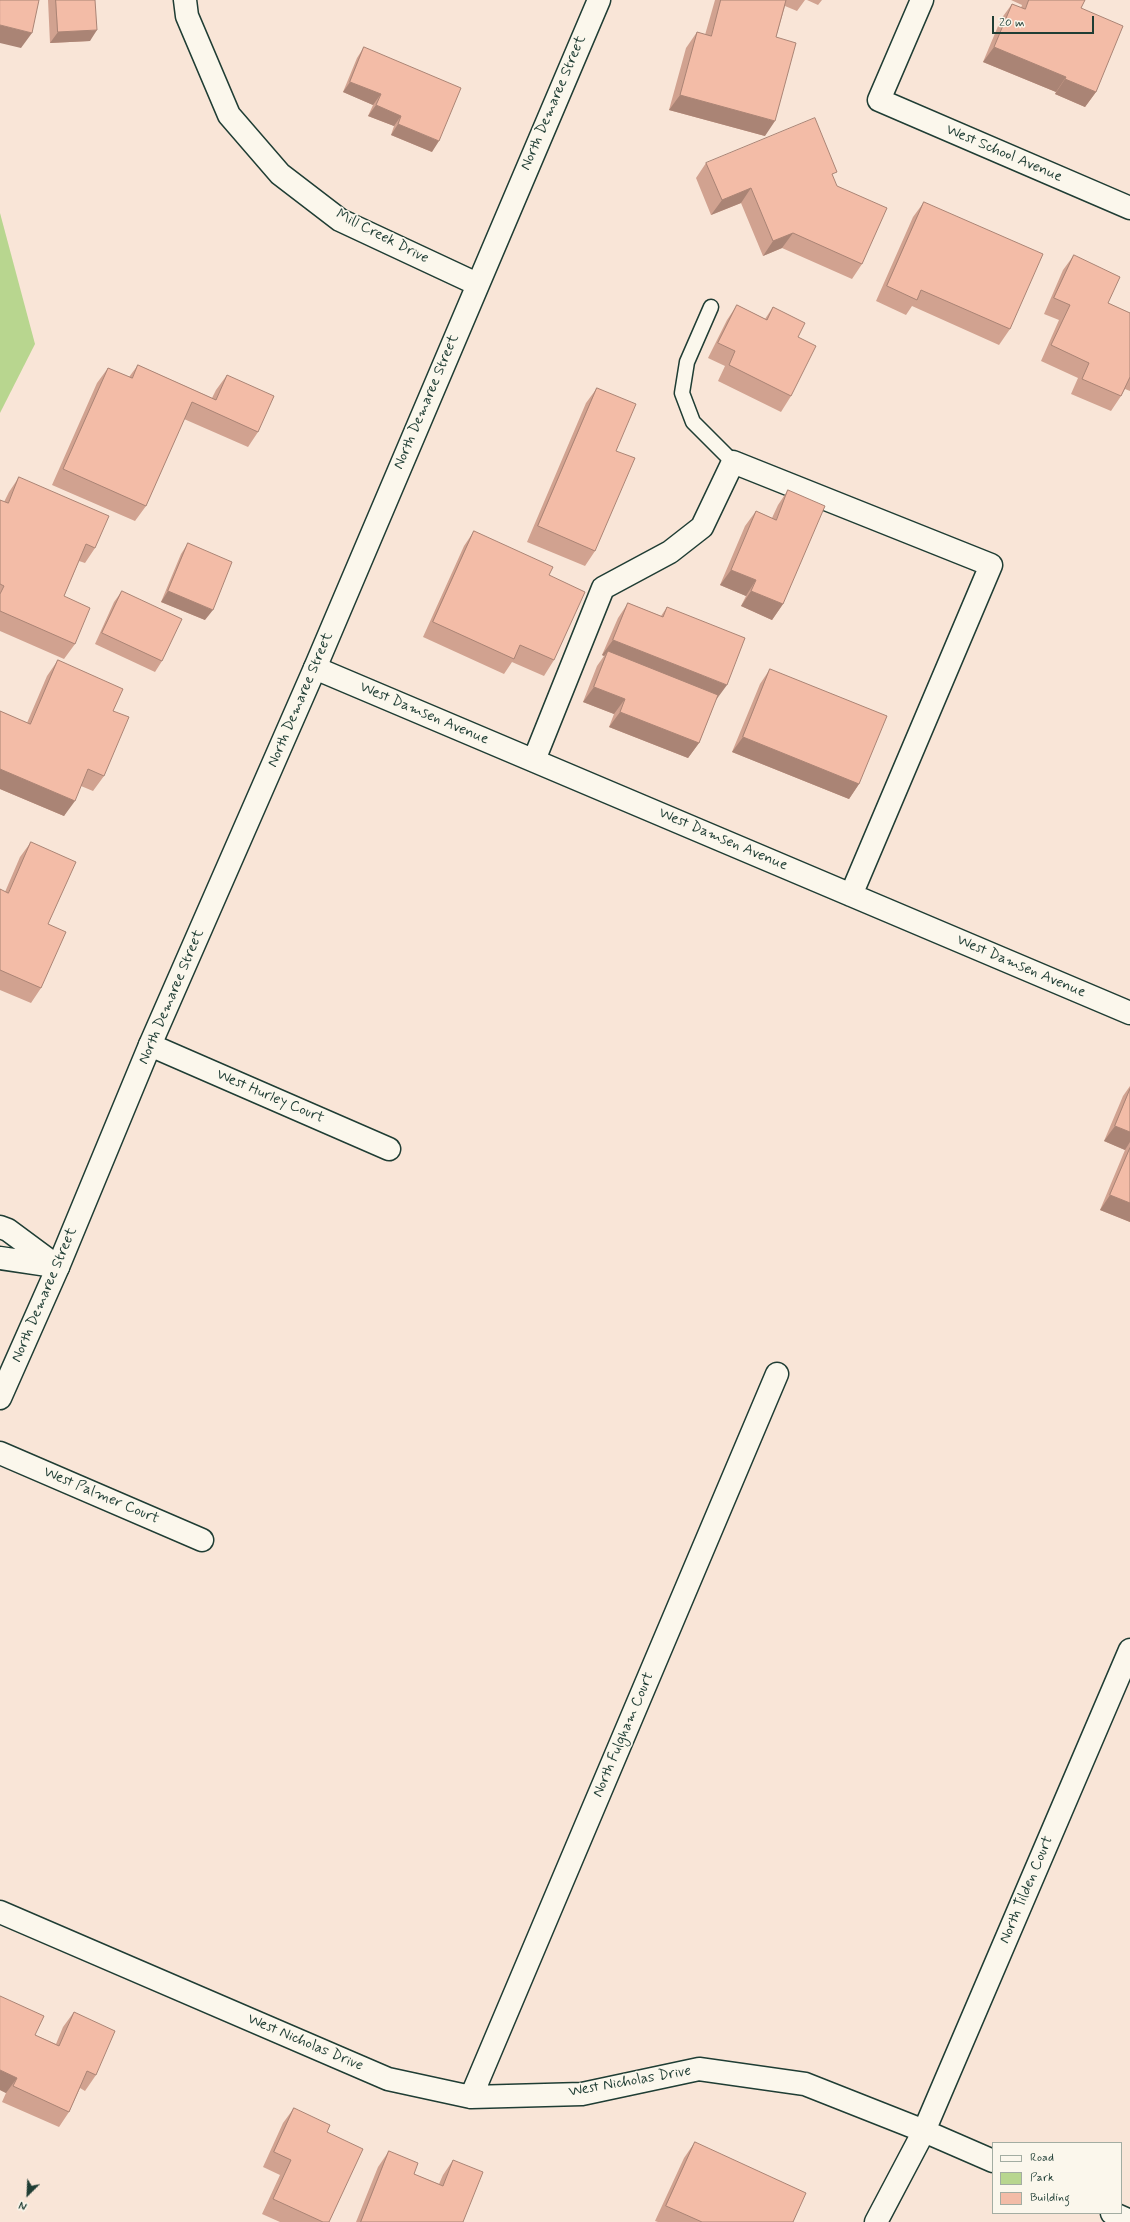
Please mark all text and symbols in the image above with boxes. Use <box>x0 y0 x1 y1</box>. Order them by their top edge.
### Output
scale bar <box>994 8 1096 34</box>
text: 20 m <box>999 15 1025 31</box>
street label: North Demaree Street <box>517 33 591 173</box>
street label: West School Avenue <box>943 121 1065 187</box>
street label: Mill Creek Drive <box>333 206 431 268</box>
street label: North Demaree Street <box>390 332 464 472</box>
street label: North Demaree Street <box>264 630 338 770</box>
street label: West Damsen Avenue <box>357 679 491 749</box>
street label: West Damsen Avenue <box>656 805 790 875</box>
street label: North Demaree Street <box>135 927 209 1067</box>
street label: West Damsen Avenue <box>954 932 1088 1002</box>
street label: West Hurley Court <box>213 1066 327 1128</box>
street label: North Demaree Street <box>8 1225 82 1365</box>
street label: West Palmer Court <box>40 1463 162 1529</box>
street label: North Fulgham Court <box>590 1670 658 1800</box>
street label: North Tilden Court <box>996 1834 1058 1946</box>
street label: West Nicholas Drive <box>244 2010 366 2076</box>
street label: West Nicholas Drive <box>567 2062 693 2102</box>
legend <box>992 2142 1122 2214</box>
text: Road <box>1030 2150 1054 2166</box>
text: Park <box>1030 2170 1054 2186</box>
north arrow <box>8 2174 48 2214</box>
text: Building <box>1030 2190 1070 2206</box>
text: N <box>17 2197 29 2213</box>

